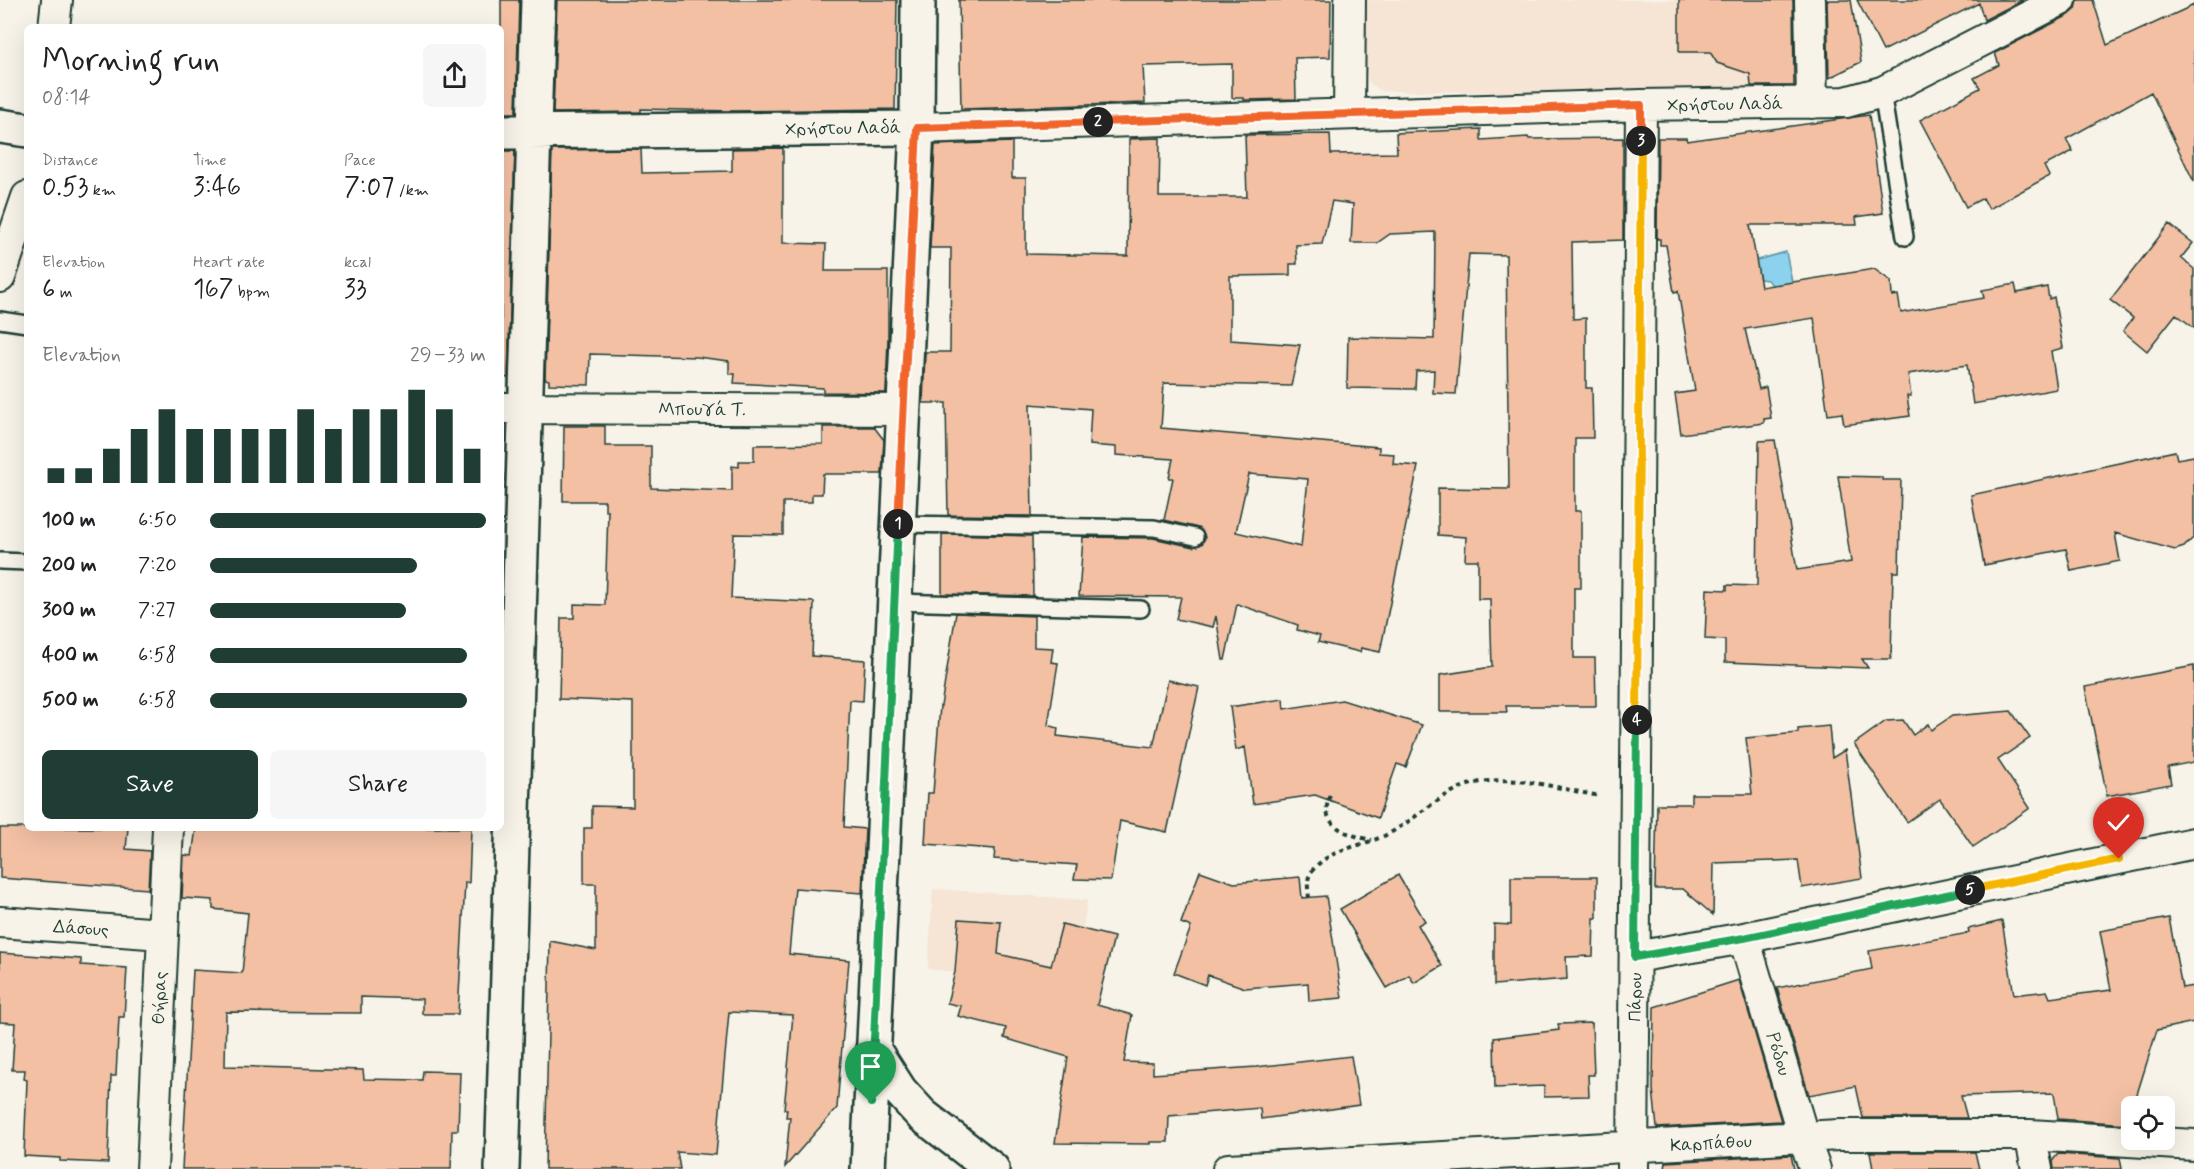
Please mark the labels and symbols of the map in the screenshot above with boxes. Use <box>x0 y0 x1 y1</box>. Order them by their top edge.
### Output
street label: Χρήστου Λαδά <box>1667 92 1783 118</box>
pin: 2 <box>1083 107 1113 137</box>
street label: Χρήστου Λαδά <box>785 116 901 142</box>
pin: 3 <box>1626 126 1656 156</box>
street label: Μπουγά Τ. <box>658 398 746 422</box>
pin: 1 <box>883 509 913 539</box>
pin: 4 <box>1622 705 1652 735</box>
pin <box>2093 797 2144 859</box>
pin: 5 <box>1955 875 1985 905</box>
street label: Δάσους <box>52 915 110 943</box>
street label: Θήρας <box>147 971 173 1025</box>
street label: Πάρου <box>1624 972 1648 1022</box>
street label: Ρόδου <box>1760 1030 1796 1079</box>
pin <box>845 1041 896 1103</box>
street label: Καρπάθου <box>1670 1130 1752 1158</box>

